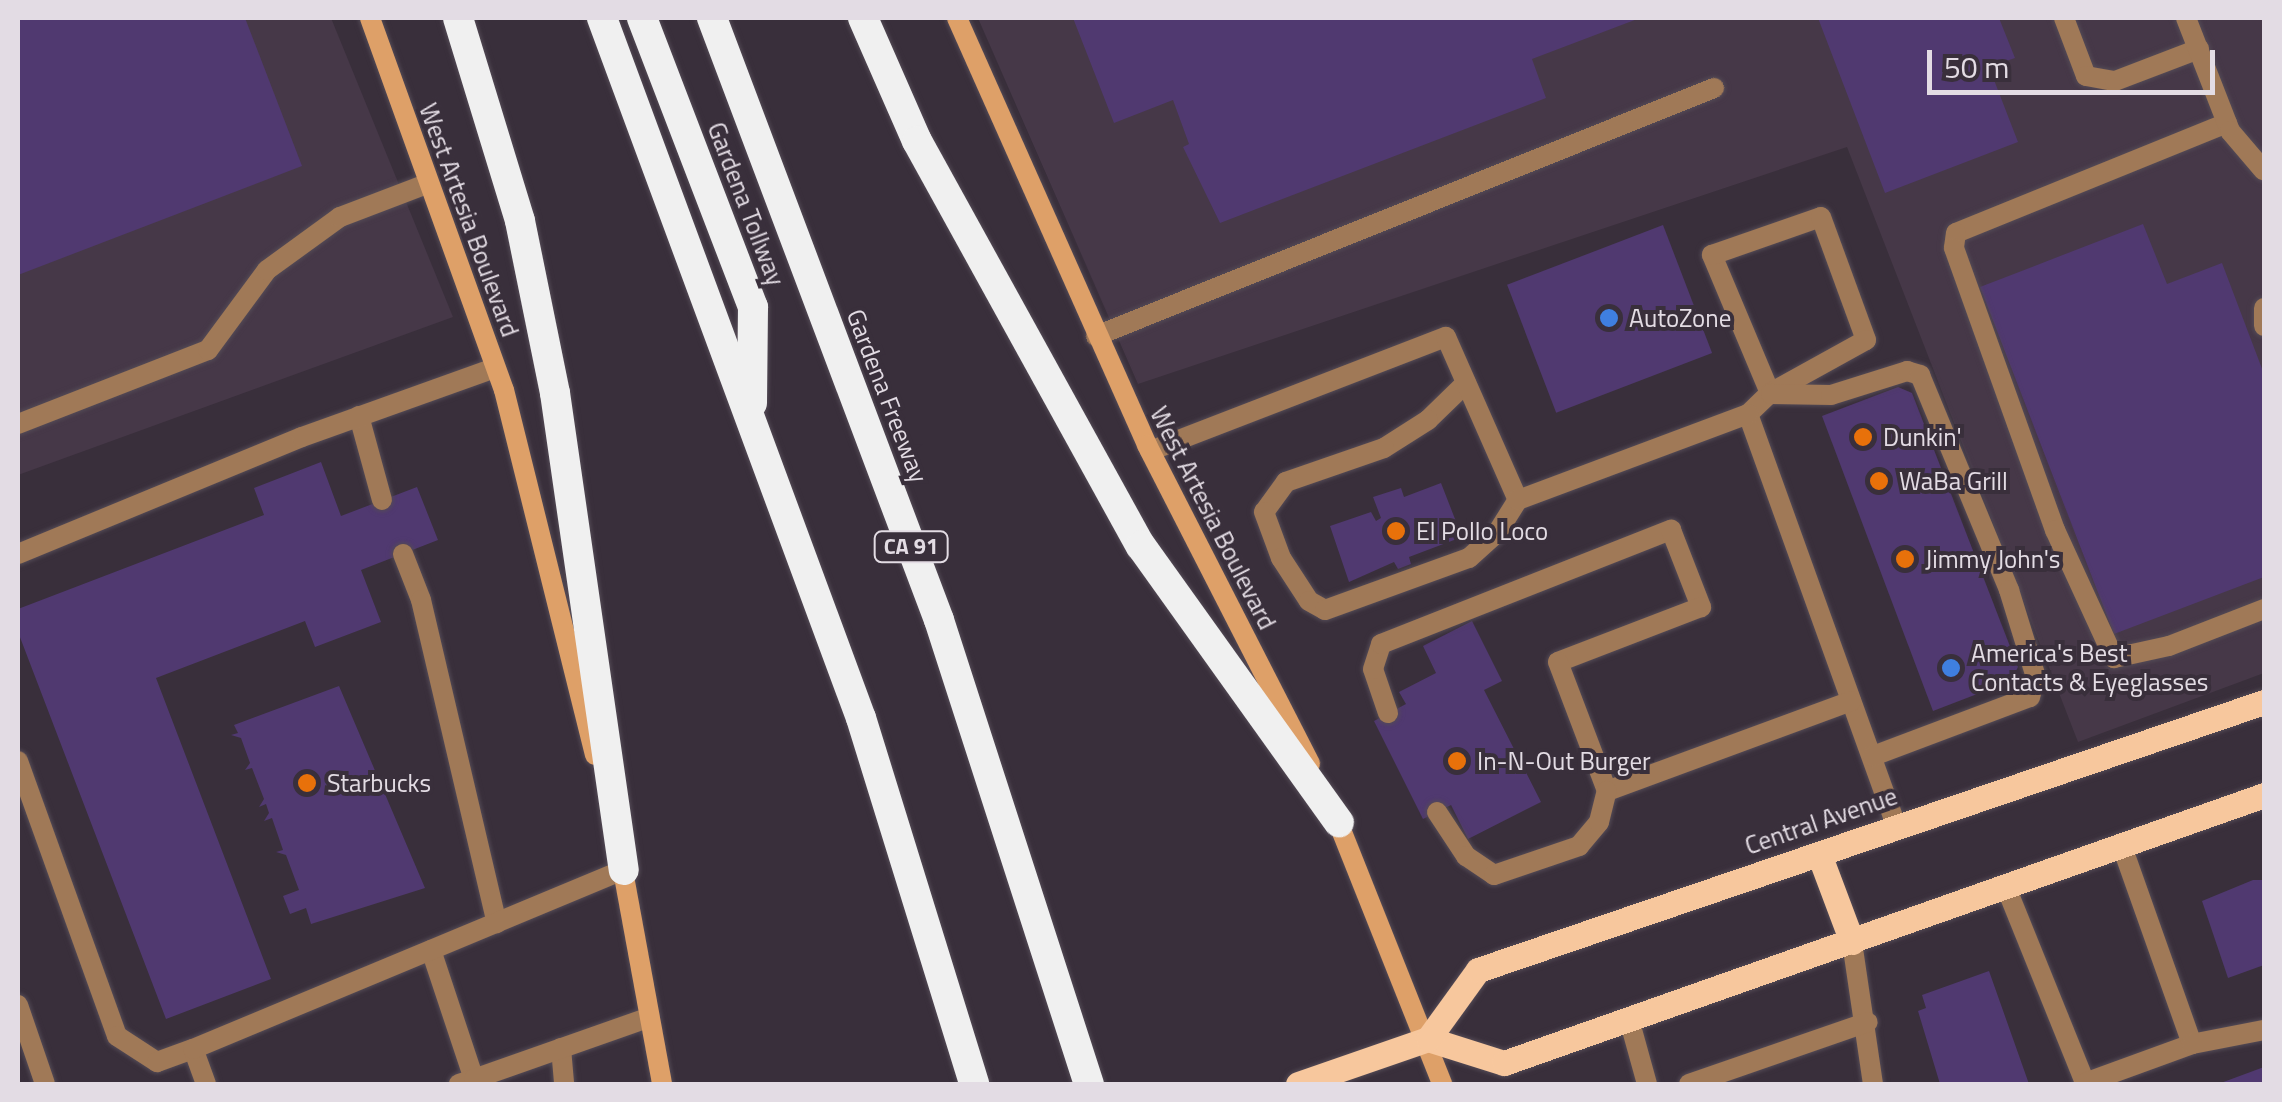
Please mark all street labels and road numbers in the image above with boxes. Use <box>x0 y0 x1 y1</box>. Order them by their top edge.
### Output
street label: West Artesia Boulevard <box>413 99 525 341</box>
street label: Gardena Tollway <box>701 118 791 290</box>
street label: Gardena Freeway <box>840 305 934 487</box>
street label: West Artesia Boulevard <box>1144 401 1282 635</box>
road number: CA 91 <box>874 530 948 564</box>
street label: Central Avenue <box>1741 781 1901 861</box>

